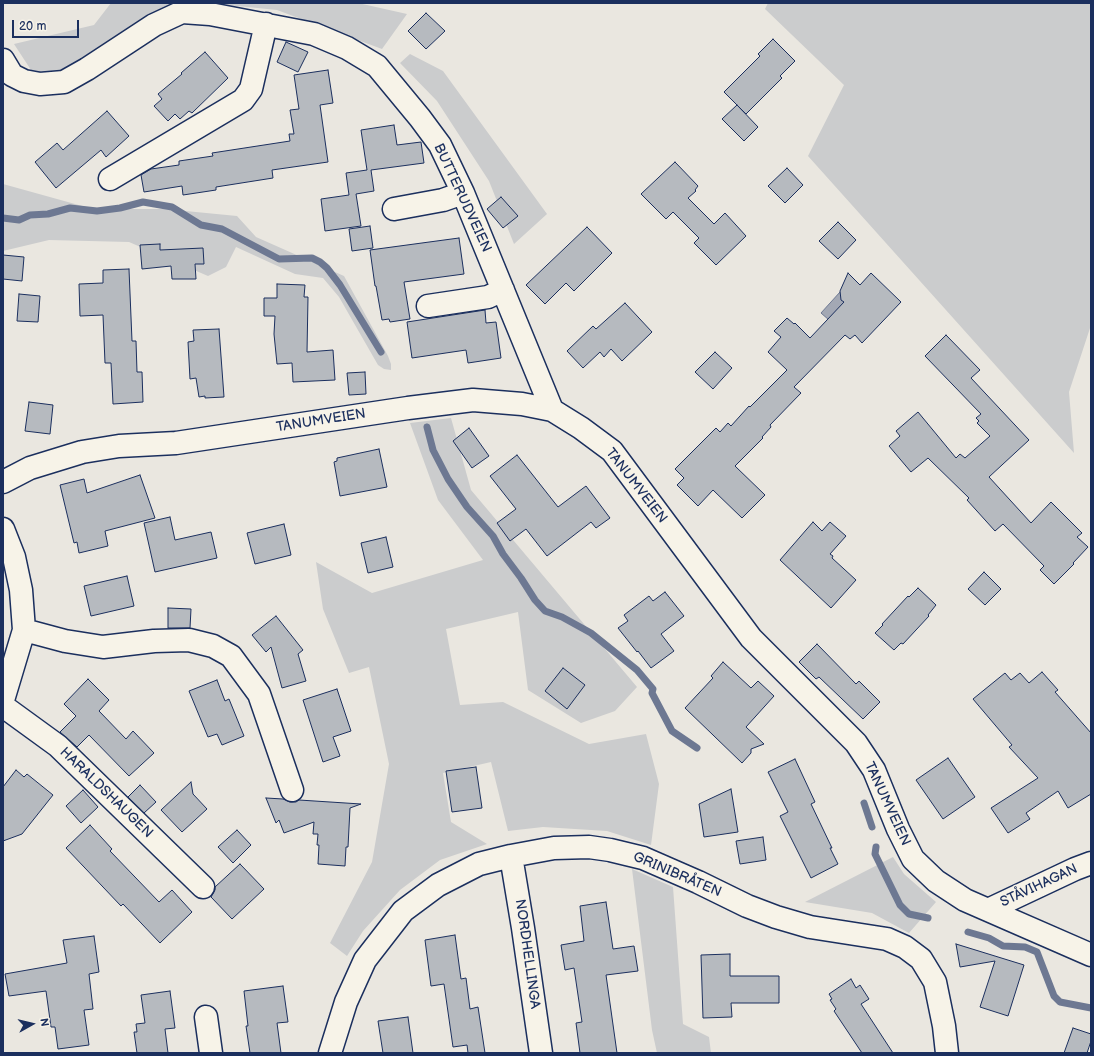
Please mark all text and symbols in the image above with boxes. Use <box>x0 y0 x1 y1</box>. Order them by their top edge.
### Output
scale bar <box>14 12 81 38</box>
text: 20 m <box>19 19 46 34</box>
street label: BUTTERUDVEIEN <box>429 141 495 255</box>
street label: TANUMVEIEN <box>275 406 367 436</box>
street label: TANUMVEIEN <box>602 445 670 527</box>
street label: HARALDSHAUGEN <box>56 744 156 842</box>
street label: TANUMVEIEN <box>860 759 914 849</box>
street label: GRINIBRÅTEN <box>630 849 724 901</box>
street label: STÅVIHAGAN <box>998 861 1080 911</box>
street label: NORDHELLINGA <box>511 898 543 1010</box>
north arrow <box>12 1004 52 1044</box>
text: N <box>37 1017 51 1027</box>

